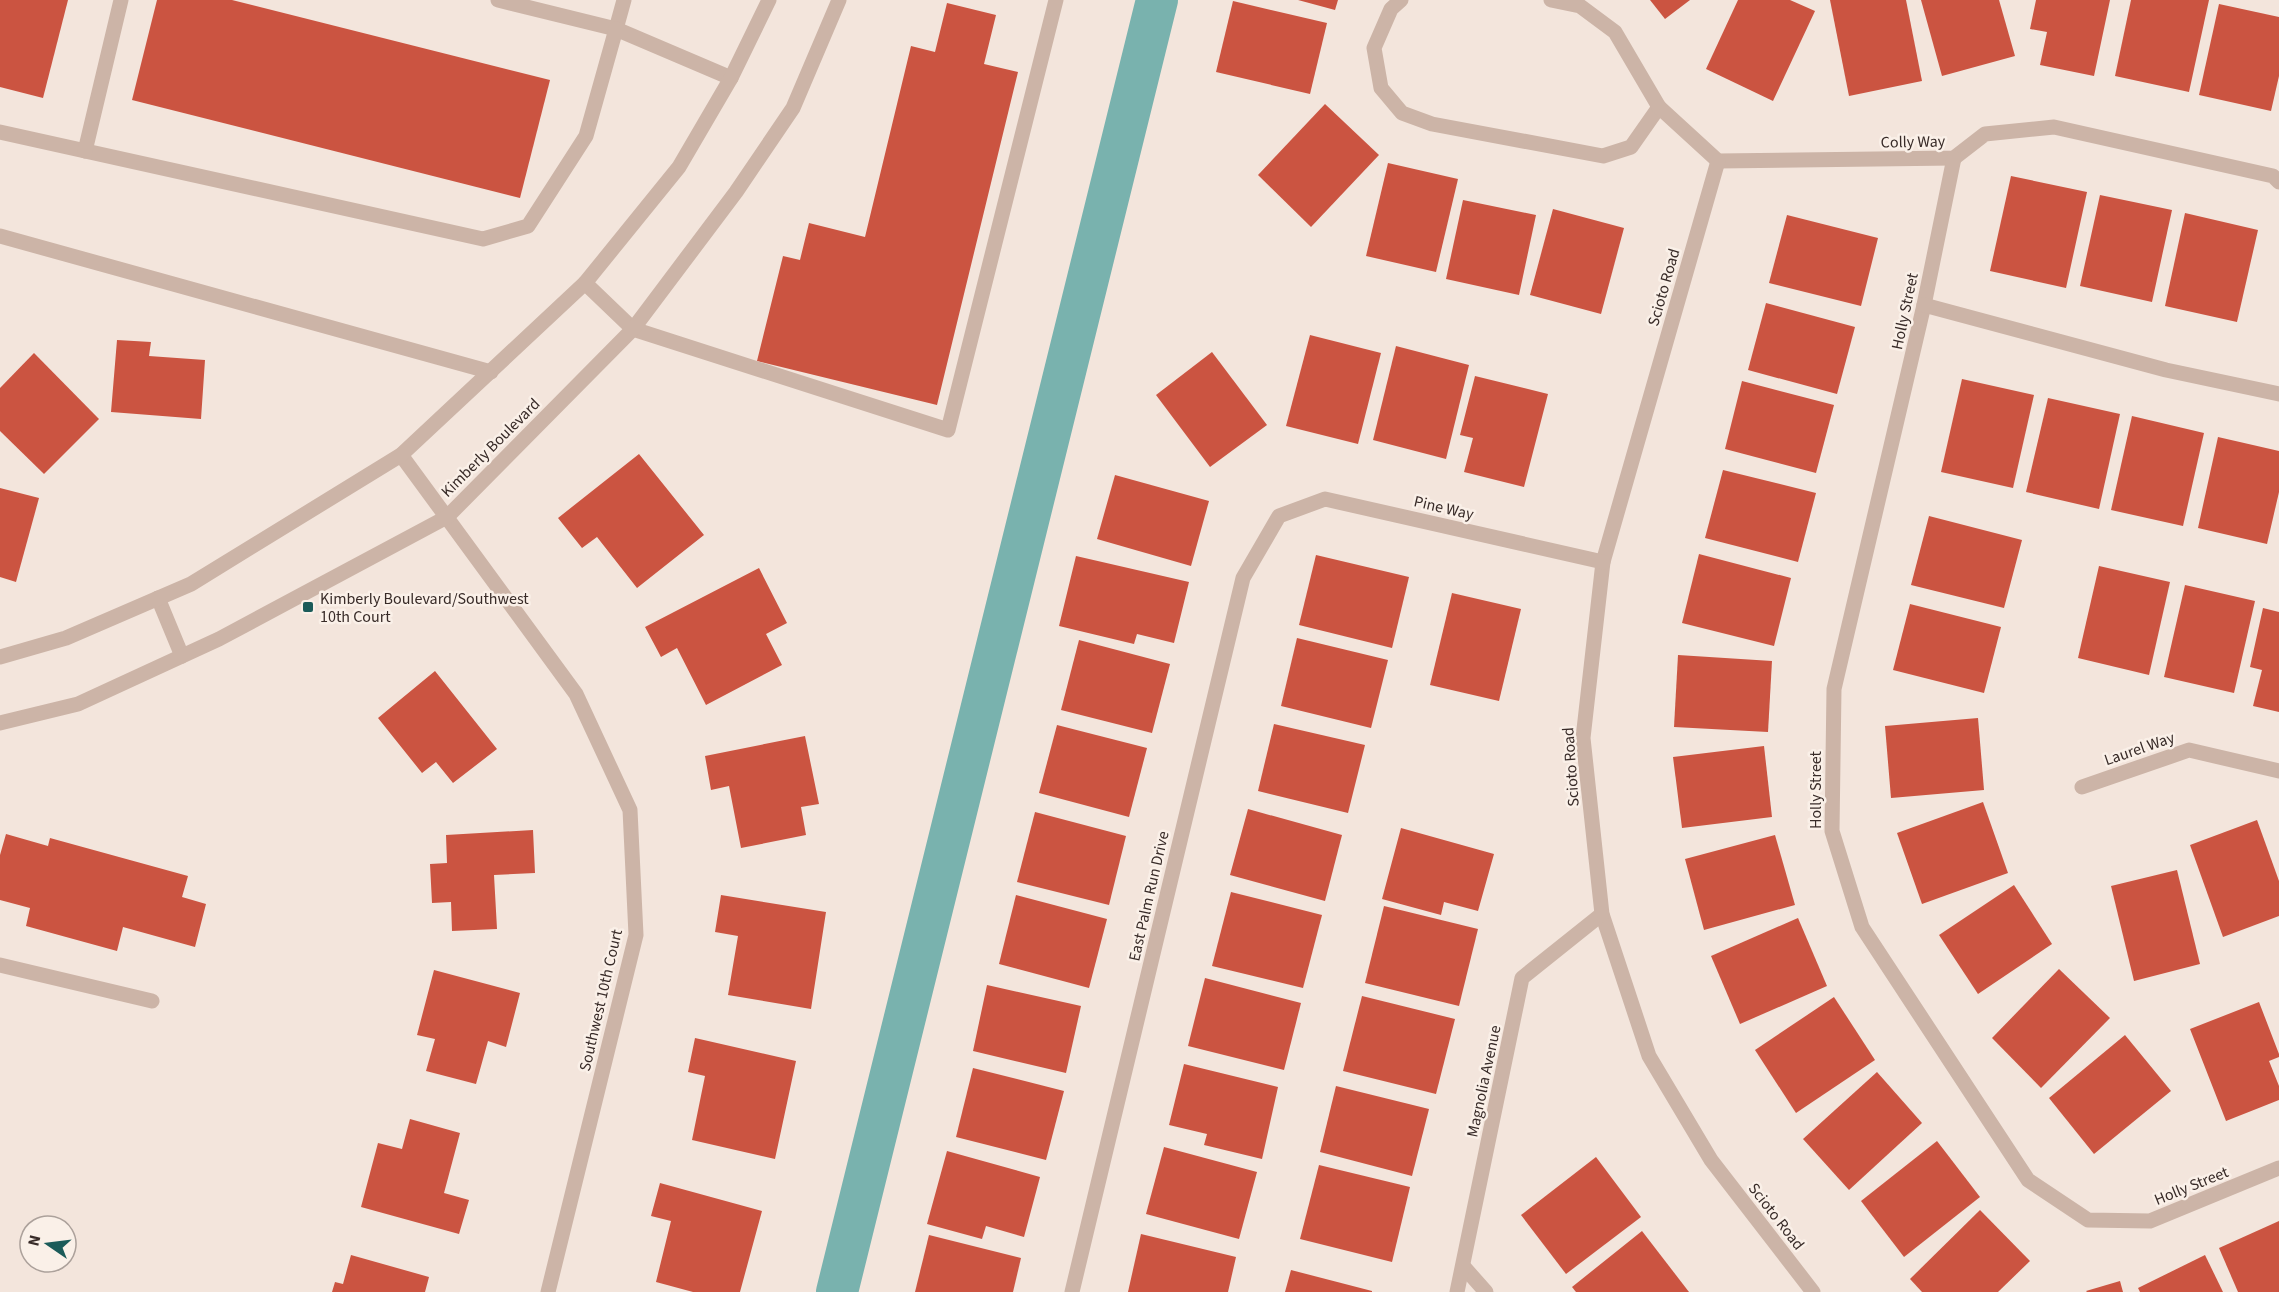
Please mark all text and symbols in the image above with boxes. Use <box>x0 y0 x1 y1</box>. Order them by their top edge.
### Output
street label: Colly Way <box>1881 130 1946 154</box>
street label: Scioto Road <box>1642 246 1686 329</box>
street label: Holly Street <box>1886 270 1924 352</box>
street label: Kimberly Boulevard <box>436 393 545 502</box>
street label: Pine Way <box>1412 490 1476 526</box>
place label: Kimberly Boulevard/Southwest 10th Court <box>320 588 529 628</box>
marker: Kimberly Boulevard/Southwest 10th Court <box>301 600 315 614</box>
street label: Scioto Road <box>1557 726 1585 807</box>
street label: Laurel Way <box>2101 726 2178 771</box>
street label: Holly Street <box>1805 750 1827 829</box>
street label: East Palm Run Drive <box>1123 829 1175 963</box>
street label: Southwest 10th Court <box>574 926 628 1073</box>
street label: Magnolia Avenue <box>1461 1023 1507 1139</box>
street label: Holly Street <box>2151 1161 2232 1211</box>
street label: Scioto Road <box>1743 1178 1809 1255</box>
north arrow <box>18 1214 78 1274</box>
text: N <box>22 1233 46 1248</box>

